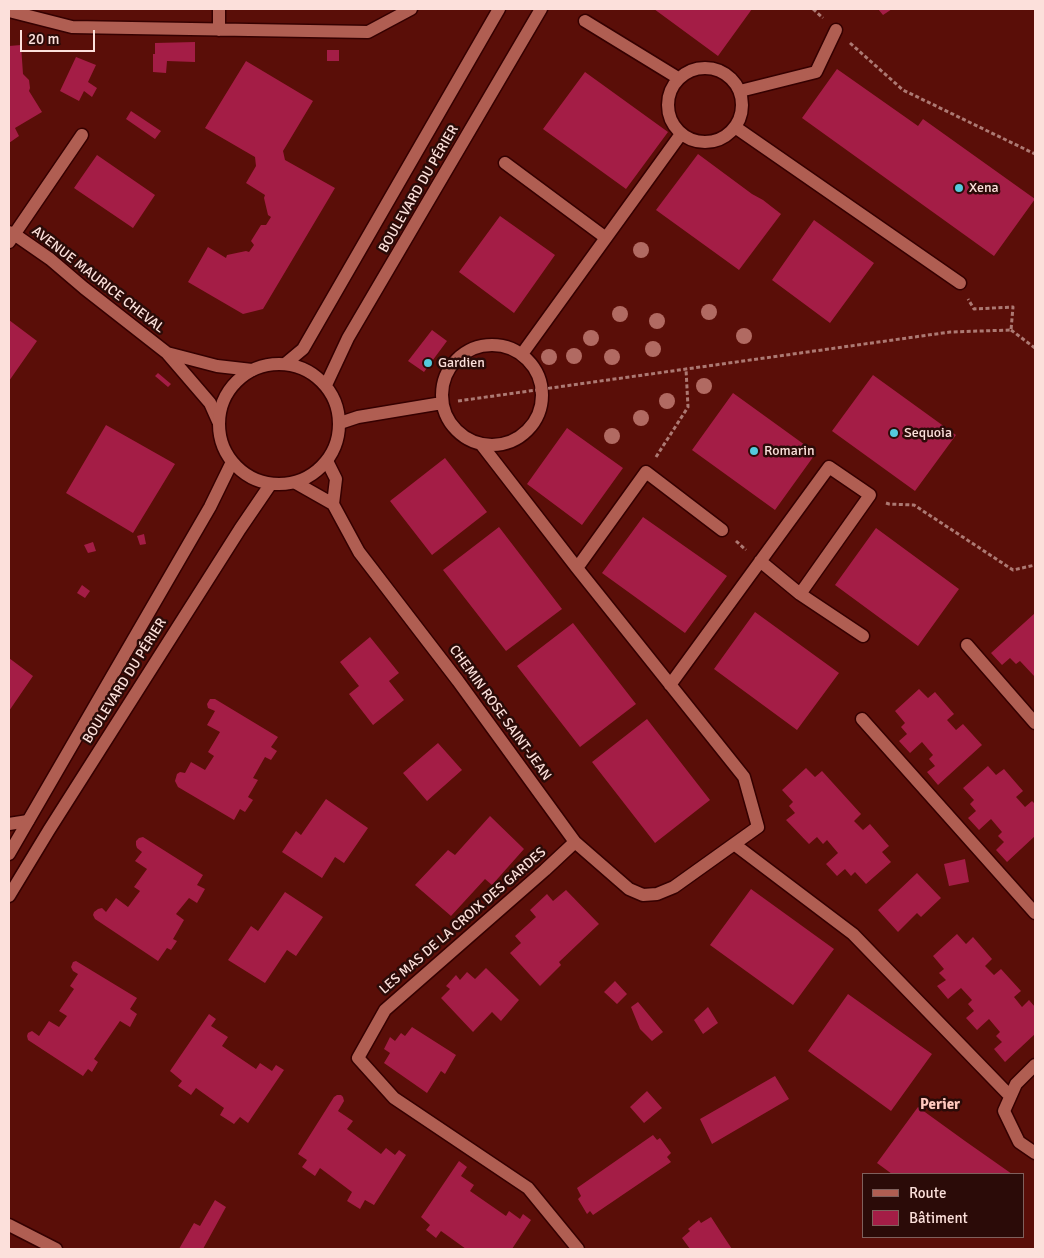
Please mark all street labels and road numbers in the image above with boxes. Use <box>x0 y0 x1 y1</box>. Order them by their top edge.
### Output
street label: BOULEVARD DU PÉRIER <box>376 122 462 256</box>
street label: AVENUE MAURICE CHEVAL <box>28 223 168 337</box>
street label: BOULEVARD DU PÉRIER <box>80 615 170 747</box>
street label: CHEMIN ROSE SAINT-JEAN <box>445 642 555 784</box>
street label: LES MAS DE LA CROIX DES GARDES <box>376 844 550 998</box>

